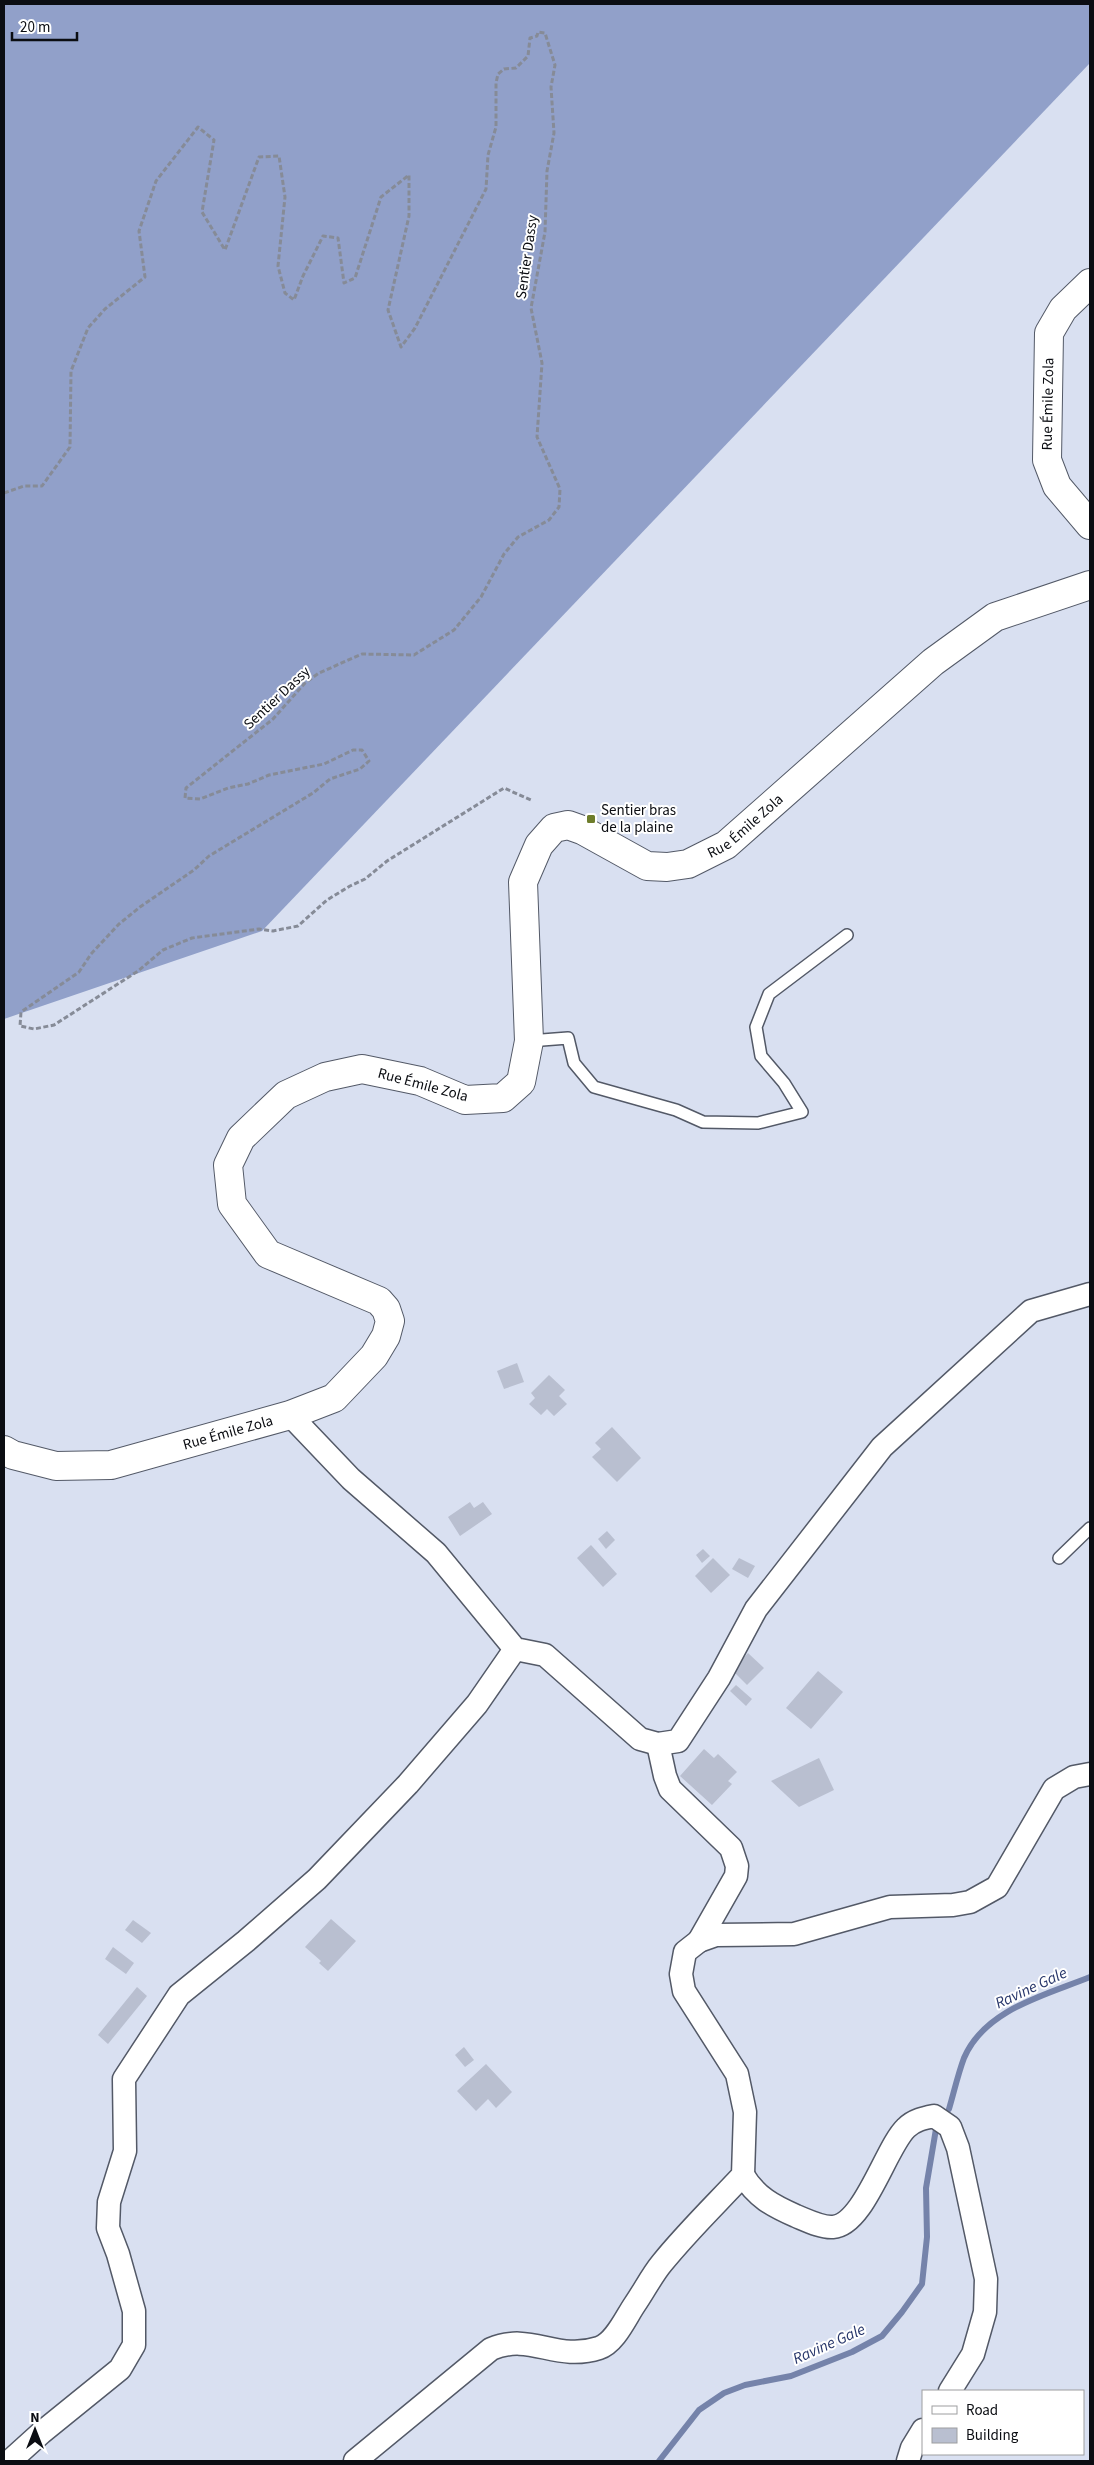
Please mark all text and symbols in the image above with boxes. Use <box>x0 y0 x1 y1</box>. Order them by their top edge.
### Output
scale bar <box>12 10 78 42</box>
text: 20 m <box>20 17 50 38</box>
street label: Sentier Dassy <box>511 214 543 300</box>
street label: Rue Émile Zola <box>1037 357 1059 451</box>
street label: Sentier Dassy <box>239 662 315 734</box>
street label: Rue Émile Zola <box>703 789 788 863</box>
place label: Sentier bras de la plaine <box>601 800 676 838</box>
marker: Sentier bras de la plaine <box>585 813 597 825</box>
street label: Rue Émile Zola <box>376 1063 470 1107</box>
street label: Rue Émile Zola <box>180 1410 275 1455</box>
water label: Ravine Gale <box>991 1962 1071 2014</box>
water label: Ravine Gale <box>789 2318 869 2370</box>
legend <box>922 2390 1084 2455</box>
text: Road <box>966 2400 998 2421</box>
north arrow <box>10 2405 60 2455</box>
text: N <box>30 2408 40 2428</box>
text: Building <box>966 2425 1019 2446</box>

